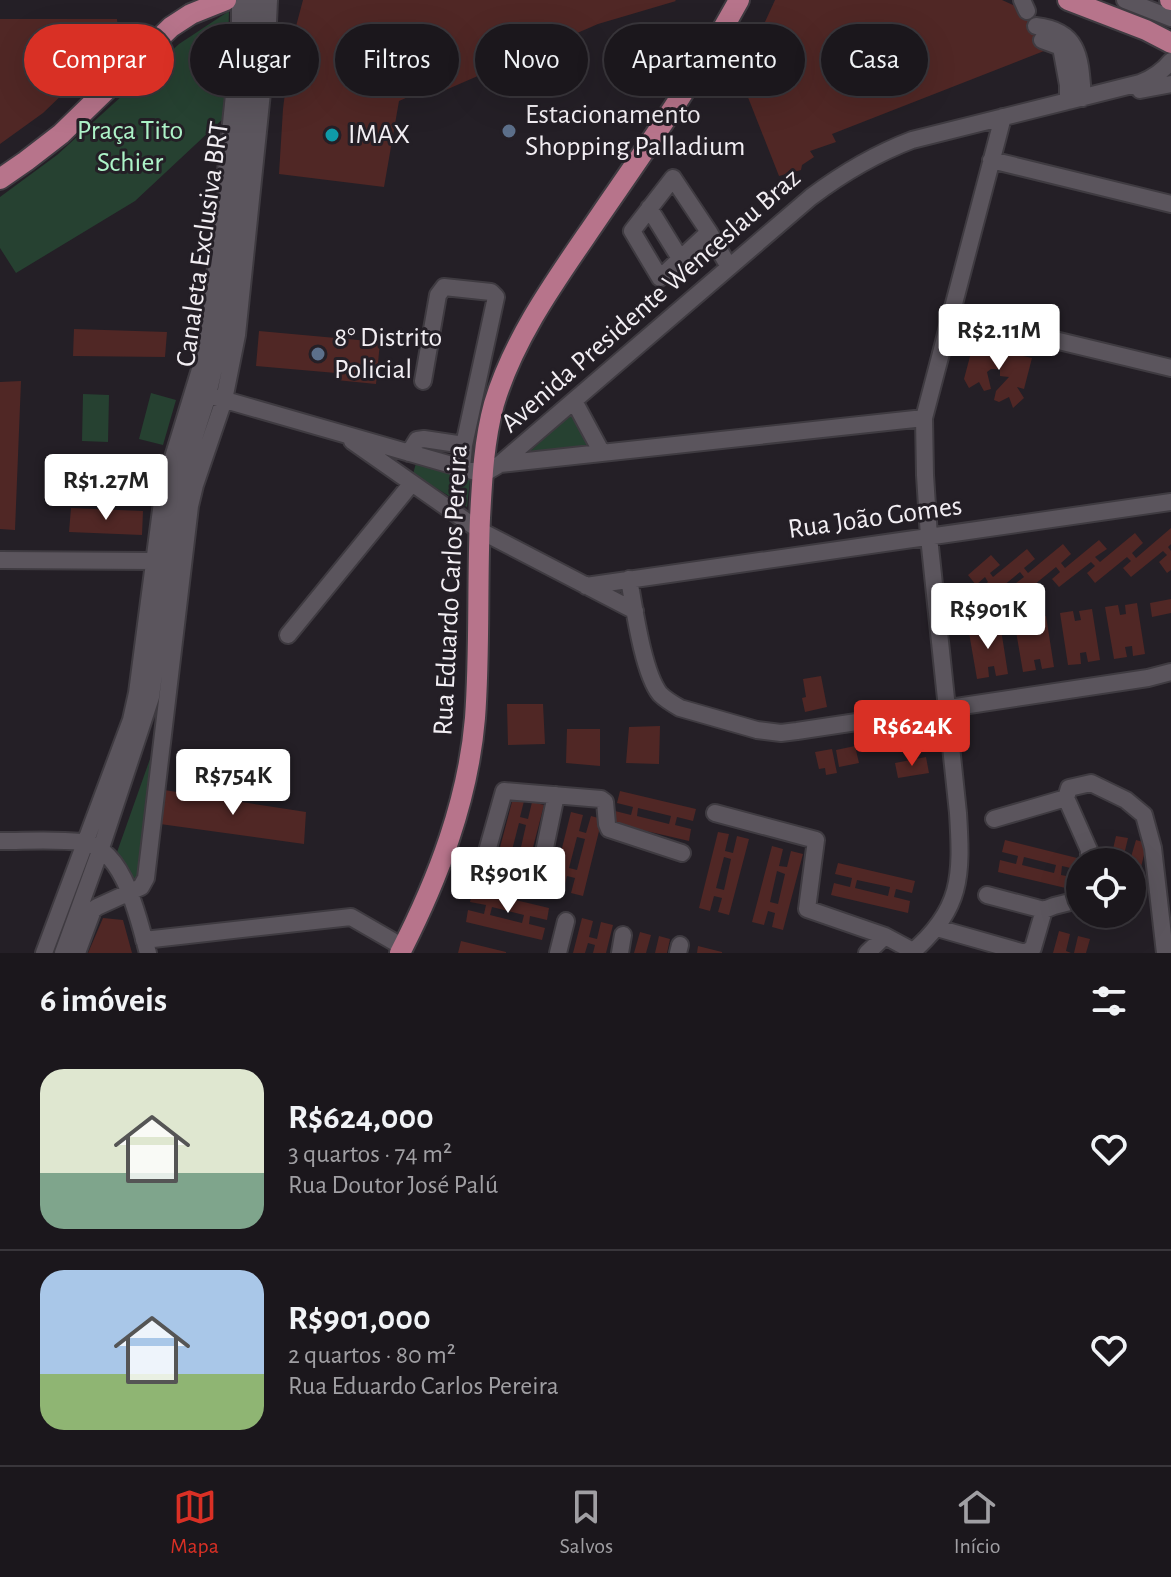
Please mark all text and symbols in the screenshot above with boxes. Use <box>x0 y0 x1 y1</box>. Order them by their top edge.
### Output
chip: Comprar <box>24 24 174 96</box>
chip: Alugar <box>190 24 319 96</box>
chip: Filtros <box>335 24 459 96</box>
chip: Novo <box>475 24 588 96</box>
chip: Apartamento <box>604 24 805 96</box>
chip: Casa <box>821 24 928 96</box>
place label: Estacionamento Shopping Palladium <box>525 101 745 161</box>
park label: Praça Tito Schier <box>77 117 183 177</box>
street label: Canaleta Exclusiva BRT <box>172 119 234 368</box>
place label: IMAX <box>348 121 410 149</box>
marker: Estacionamento Shopping Palladium <box>500 122 518 140</box>
marker: IMAX <box>323 126 341 144</box>
street label: Avenida Presidente Wenceslau Braz <box>496 164 806 438</box>
pin: R$2.11M <box>925 304 1073 372</box>
text: R$2.11M <box>957 317 1041 343</box>
place label: 8° Distrito Policial <box>334 324 442 384</box>
marker: 8° Distrito Policial <box>309 345 327 363</box>
street label: Rua Eduardo Carlos Pereira <box>429 444 473 736</box>
pin: R$1.27M <box>32 454 180 522</box>
text: R$1.27M <box>63 467 149 493</box>
street label: Rua João Gomes <box>786 492 964 544</box>
pin: R$901K <box>923 583 1053 651</box>
text: R$901K <box>949 596 1027 622</box>
pin: R$624K <box>847 700 977 768</box>
text: R$624K <box>872 713 952 739</box>
pin: R$754K <box>168 749 298 817</box>
text: R$754K <box>194 762 272 788</box>
pin: R$901K <box>443 847 573 915</box>
map controls <box>1066 848 1146 928</box>
button: locate <box>1066 848 1146 928</box>
text: R$901K <box>469 860 547 886</box>
icon: filters <box>1087 979 1131 1023</box>
text: 6 imóveis <box>40 984 167 1018</box>
icon: home <box>104 1101 200 1197</box>
text: R$624,000 <box>288 1101 434 1135</box>
icon: heart <box>1087 1127 1131 1171</box>
text: 3 quartos · 74 m² <box>288 1141 452 1167</box>
text: Rua Doutor José Palú <box>288 1172 498 1198</box>
icon: home <box>104 1302 200 1398</box>
text: R$901,000 <box>288 1302 431 1336</box>
icon: heart <box>1087 1328 1131 1372</box>
text: 2 quartos · 80 m² <box>288 1342 456 1368</box>
text: Rua Eduardo Carlos Pereira <box>288 1373 559 1399</box>
tab: Mapa <box>170 1485 219 1559</box>
tab: Salvos <box>560 1485 613 1559</box>
tab: Início <box>954 1485 1001 1559</box>

